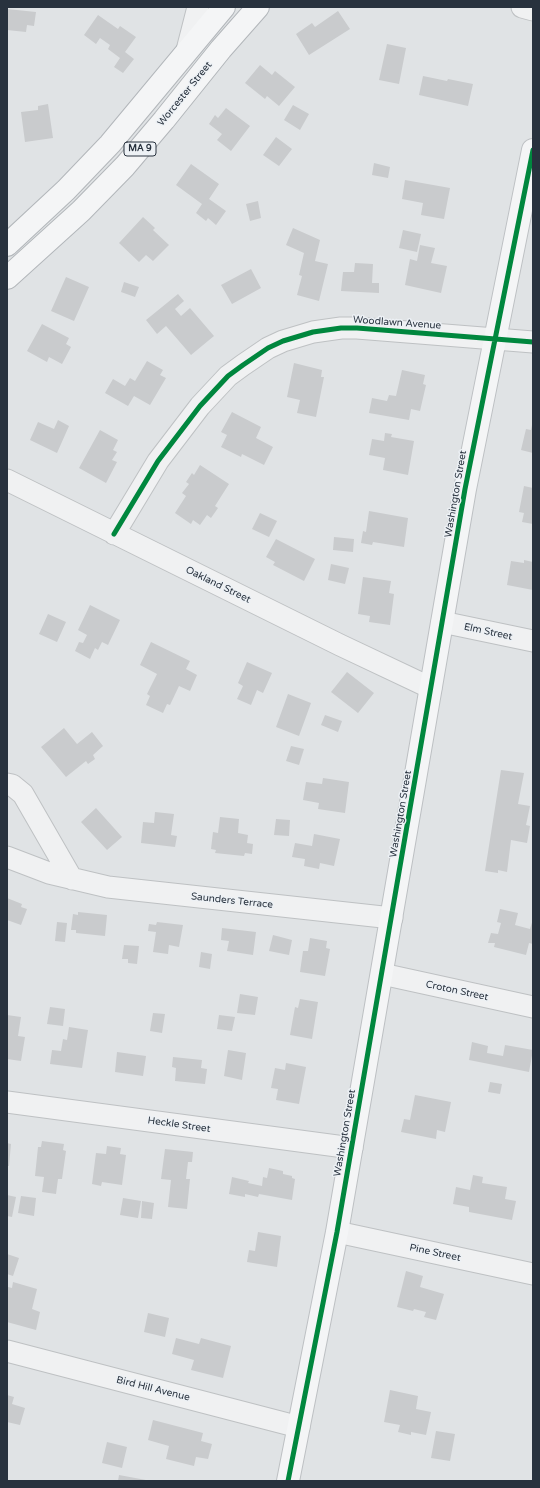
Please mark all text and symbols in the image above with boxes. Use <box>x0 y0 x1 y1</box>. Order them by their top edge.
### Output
street label: Worcester Street <box>155 59 215 129</box>
road number: MA 9 <box>124 142 156 156</box>
street label: Woodlawn Avenue <box>352 314 442 332</box>
street label: Washington Street <box>442 450 470 538</box>
street label: Oakland Street <box>184 564 252 606</box>
street label: Elm Street <box>463 621 513 643</box>
street label: Washington Street <box>387 770 415 858</box>
street label: Saunders Terrace <box>190 891 274 911</box>
street label: Croton Street <box>425 979 489 1003</box>
street label: Washington Street <box>331 1089 359 1177</box>
street label: Heckle Street <box>147 1115 211 1135</box>
street label: Pine Street <box>408 1242 462 1264</box>
street label: Bird Hill Avenue <box>115 1374 191 1404</box>

